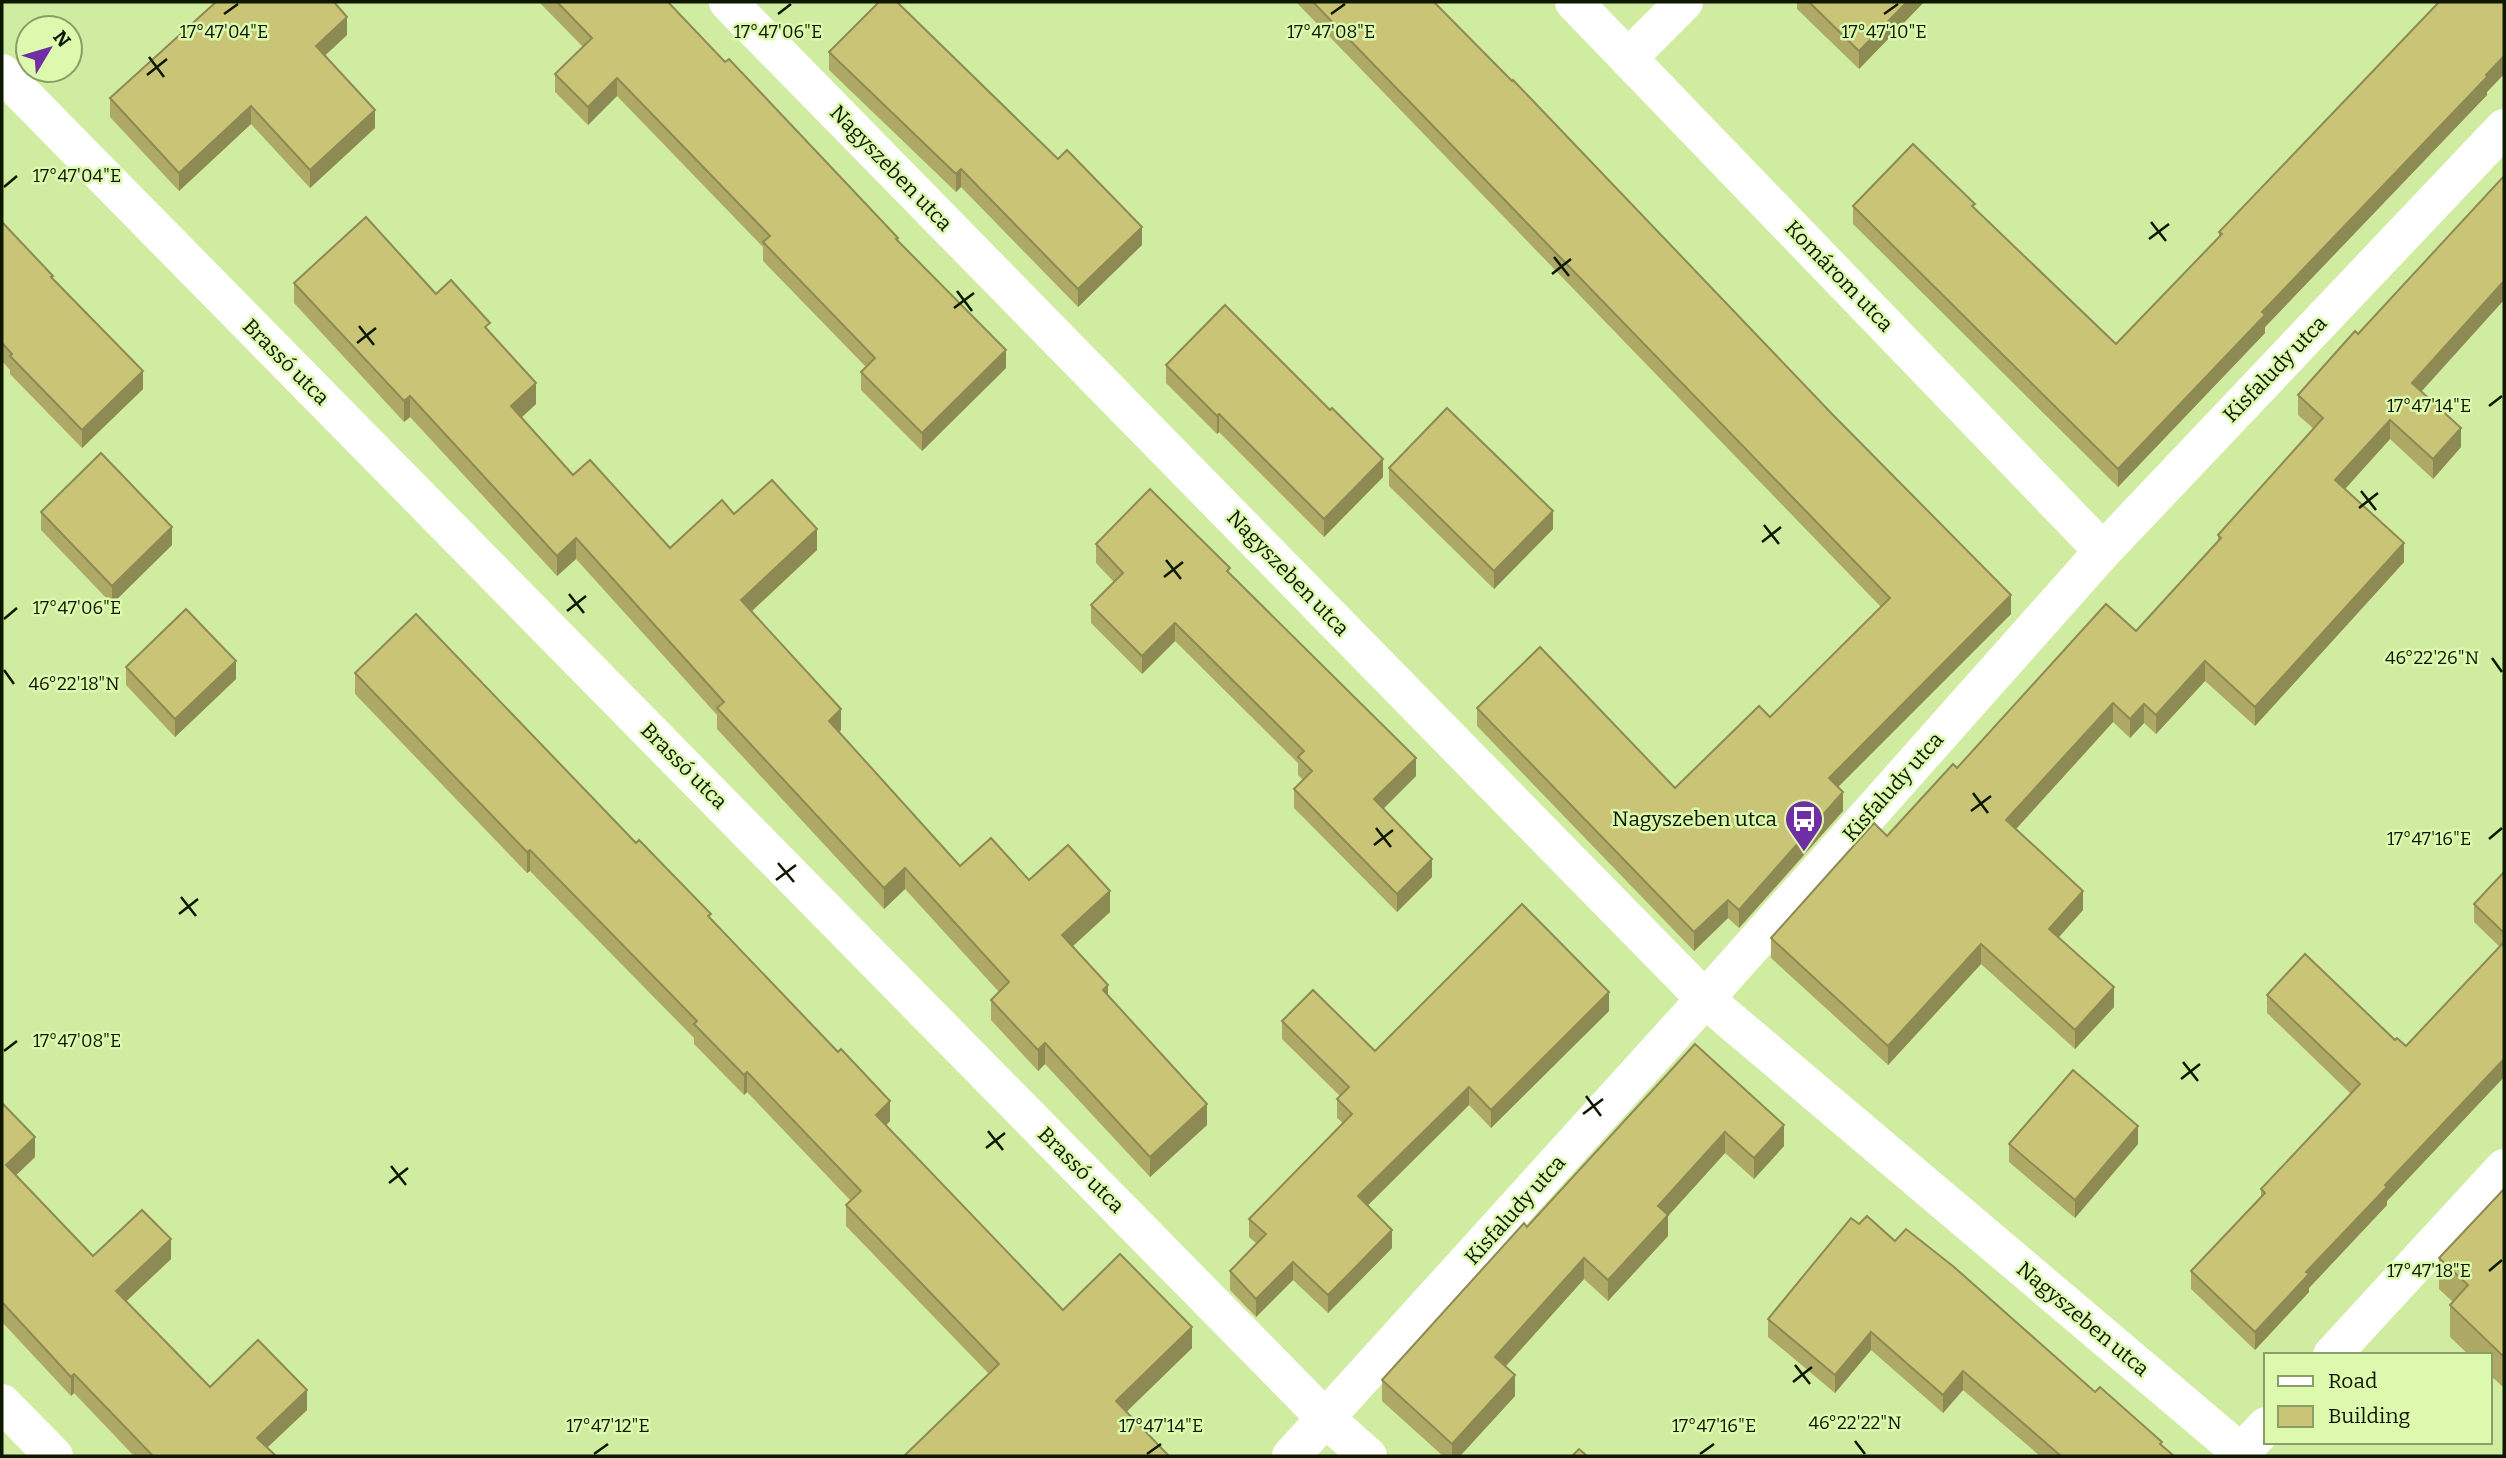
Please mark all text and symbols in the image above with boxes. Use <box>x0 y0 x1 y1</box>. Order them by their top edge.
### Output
north arrow <box>14 14 84 84</box>
text: 17°47'04"E <box>180 21 268 43</box>
text: 17°47'06"E <box>734 21 822 43</box>
text: 17°47'08"E <box>1287 21 1375 43</box>
text: 17°47'10"E <box>1841 21 1927 43</box>
text: N <box>48 26 76 52</box>
street label: Nagyszeben utca <box>824 100 958 237</box>
text: 17°47'04"E <box>33 165 121 187</box>
street label: Komárom utca <box>1779 215 1899 338</box>
street label: Kisfaludy utca <box>2218 310 2333 428</box>
street label: Brassó utca <box>237 313 335 411</box>
text: 17°47'14"E <box>2387 395 2471 417</box>
street label: Nagyszeben utca <box>1221 505 1355 642</box>
text: 17°47'06"E <box>33 597 121 619</box>
text: 46°22'26"N <box>2385 647 2479 669</box>
text: 46°22'18"N <box>28 673 120 695</box>
street label: Brassó utca <box>635 717 733 815</box>
street label: Kisfaludy utca <box>1837 727 1949 847</box>
bus stop icon: Nagyszeben utca <box>1783 798 1825 853</box>
place label: Nagyszeben utca <box>1612 806 1778 832</box>
text: 17°47'16"E <box>2387 828 2471 850</box>
text: 17°47'08"E <box>33 1030 121 1052</box>
street label: Brassó utca <box>1032 1121 1130 1219</box>
street label: Kisfaludy utca <box>1459 1150 1571 1270</box>
street label: Nagyszeben utca <box>2011 1256 2155 1382</box>
text: 17°47'18"E <box>2387 1260 2471 1282</box>
legend <box>2264 1353 2492 1444</box>
text: Road <box>2328 1368 2377 1394</box>
text: Building <box>2328 1403 2411 1429</box>
text: 46°22'22"N <box>1808 1412 1902 1434</box>
text: 17°47'12"E <box>566 1415 650 1437</box>
text: 17°47'14"E <box>1119 1415 1203 1437</box>
text: 17°47'16"E <box>1672 1415 1756 1437</box>

